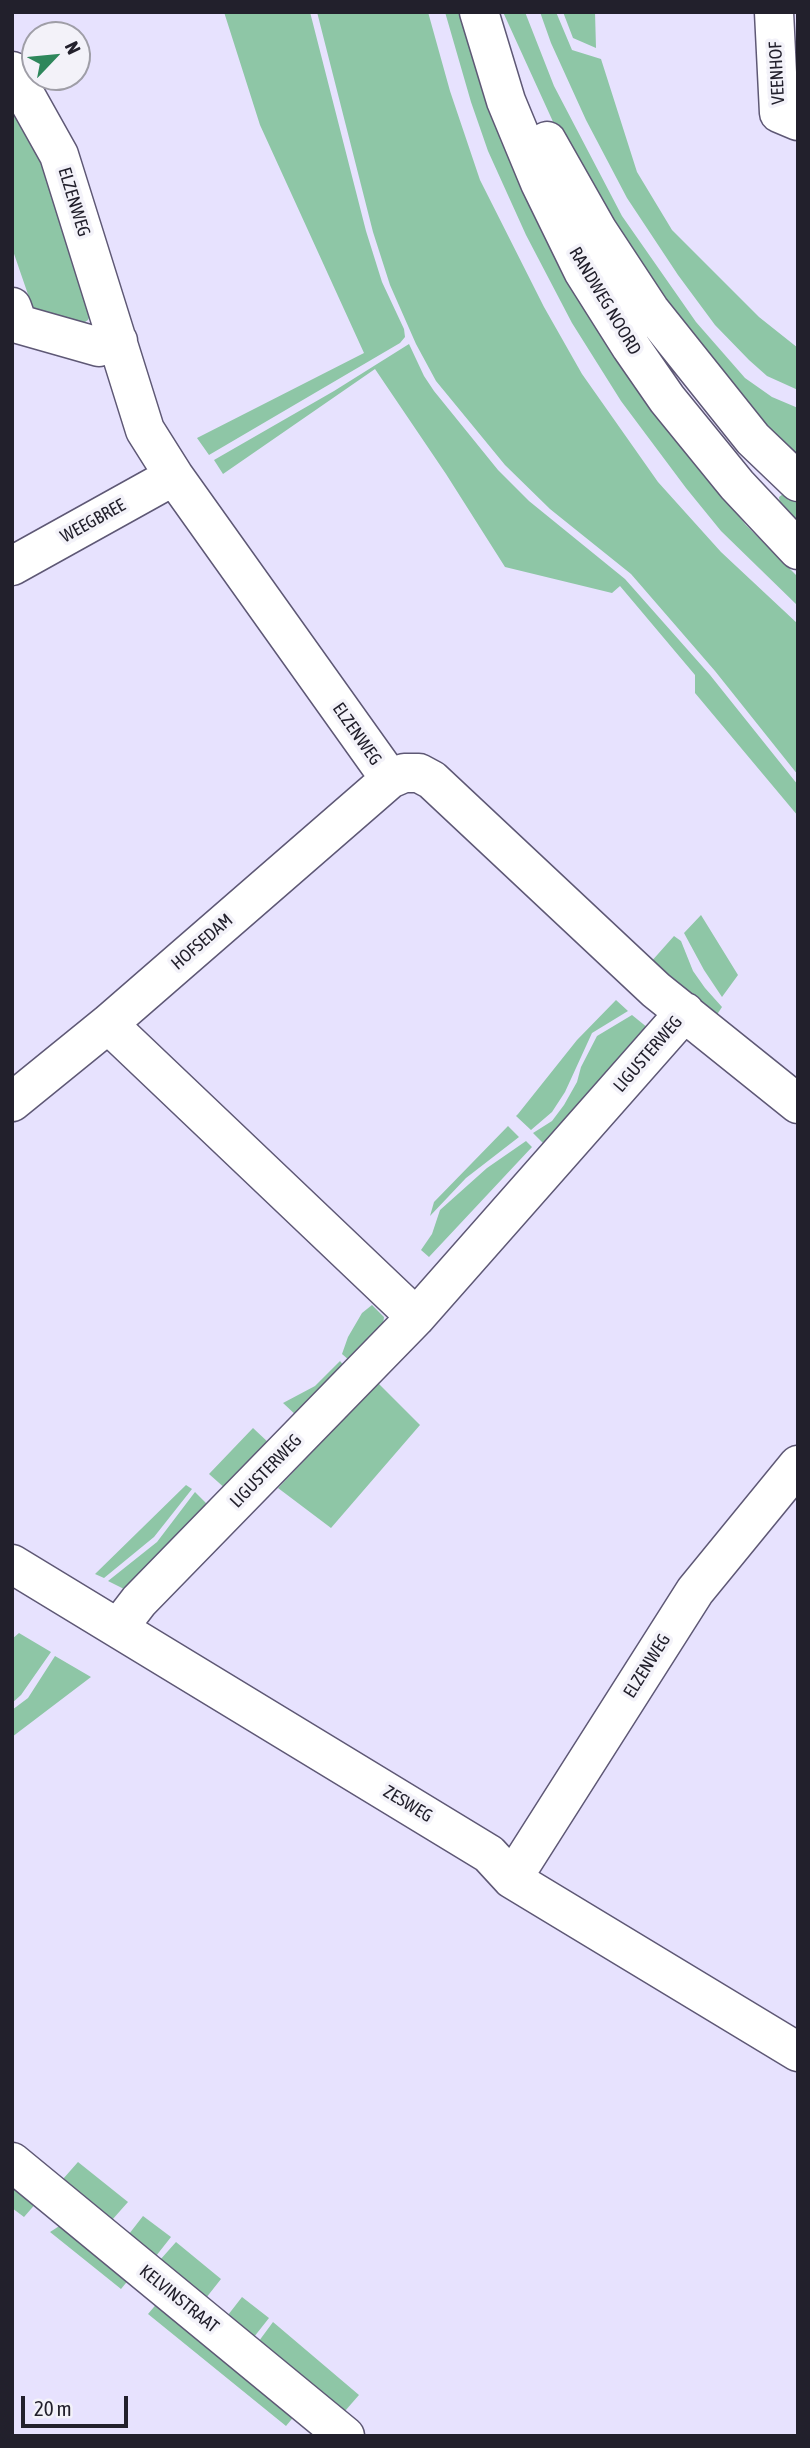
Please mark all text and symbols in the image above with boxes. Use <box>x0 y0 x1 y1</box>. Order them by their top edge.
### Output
north arrow <box>21 21 91 91</box>
text: N <box>61 38 85 58</box>
street label: VEENHOF <box>765 41 789 105</box>
street label: ELZENWEG <box>53 165 95 239</box>
street label: RANDWEG NOORD <box>564 243 646 359</box>
street label: WEEGBREE <box>57 494 129 548</box>
street label: ELZENWEG <box>328 699 386 769</box>
street label: HOFSEDAM <box>167 909 237 975</box>
street label: LIGUSTERWEG <box>609 1011 687 1097</box>
street label: LIGUSTERWEG <box>226 1430 306 1512</box>
street label: ELZENWEG <box>619 1630 675 1702</box>
street label: ZESWEG <box>379 1781 437 1827</box>
street label: KELVINSTRAAT <box>135 2260 223 2338</box>
scale bar <box>24 2382 131 2426</box>
text: 20 m <box>34 2396 72 2420</box>

